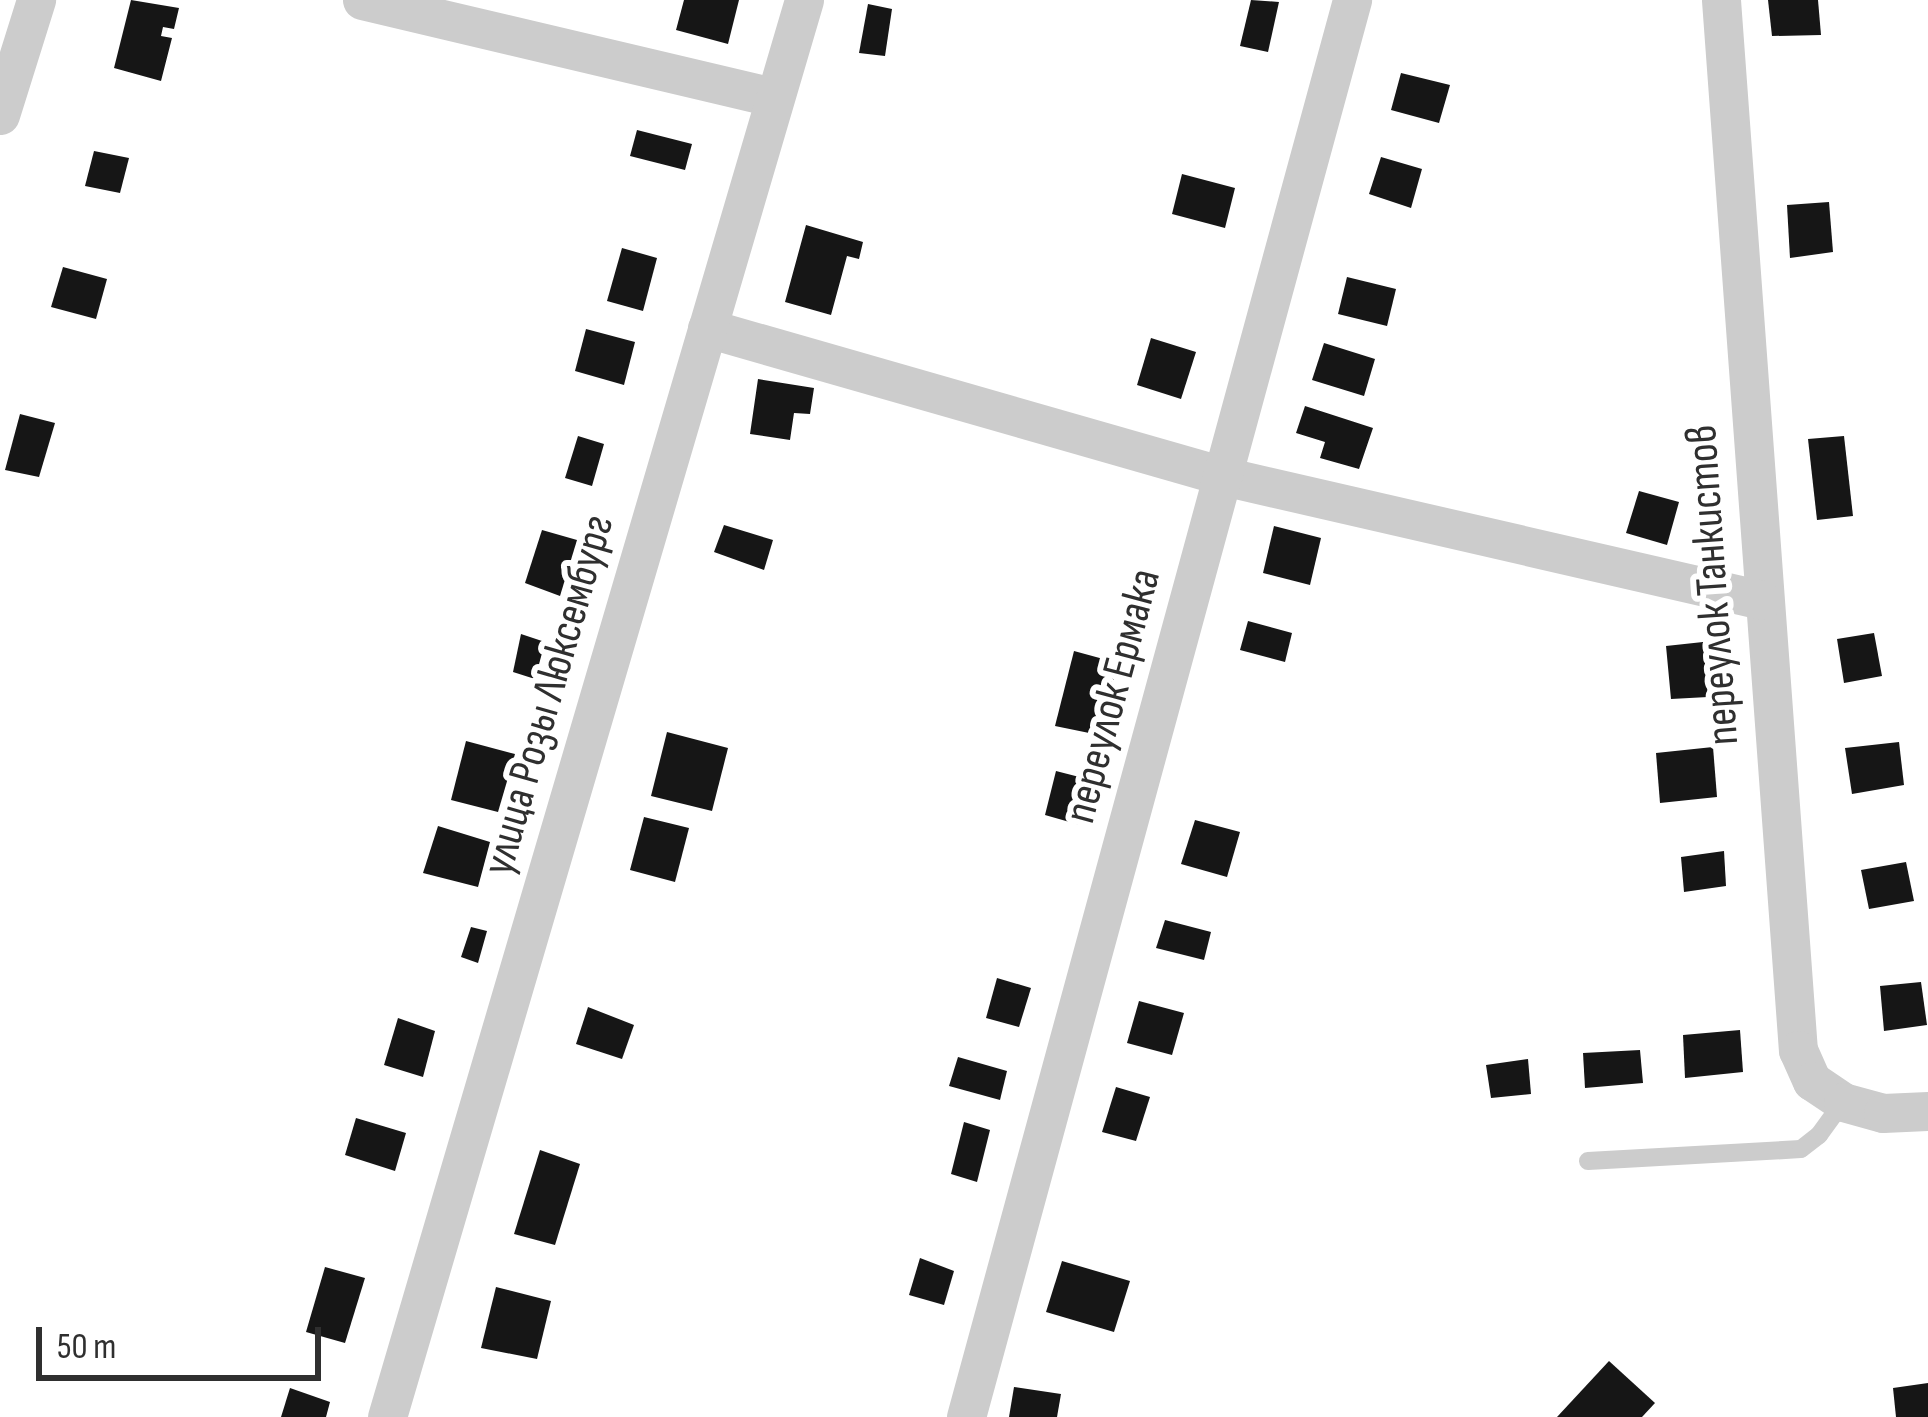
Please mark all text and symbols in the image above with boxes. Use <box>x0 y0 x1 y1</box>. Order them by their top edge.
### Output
street label: переулок Танкистов <box>1675 423 1751 747</box>
street label: улица Розы Люксембург <box>472 509 626 881</box>
street label: переулок Ермака <box>1053 563 1173 829</box>
scale bar <box>42 1303 327 1377</box>
text: 50 m <box>57 1326 116 1369</box>

